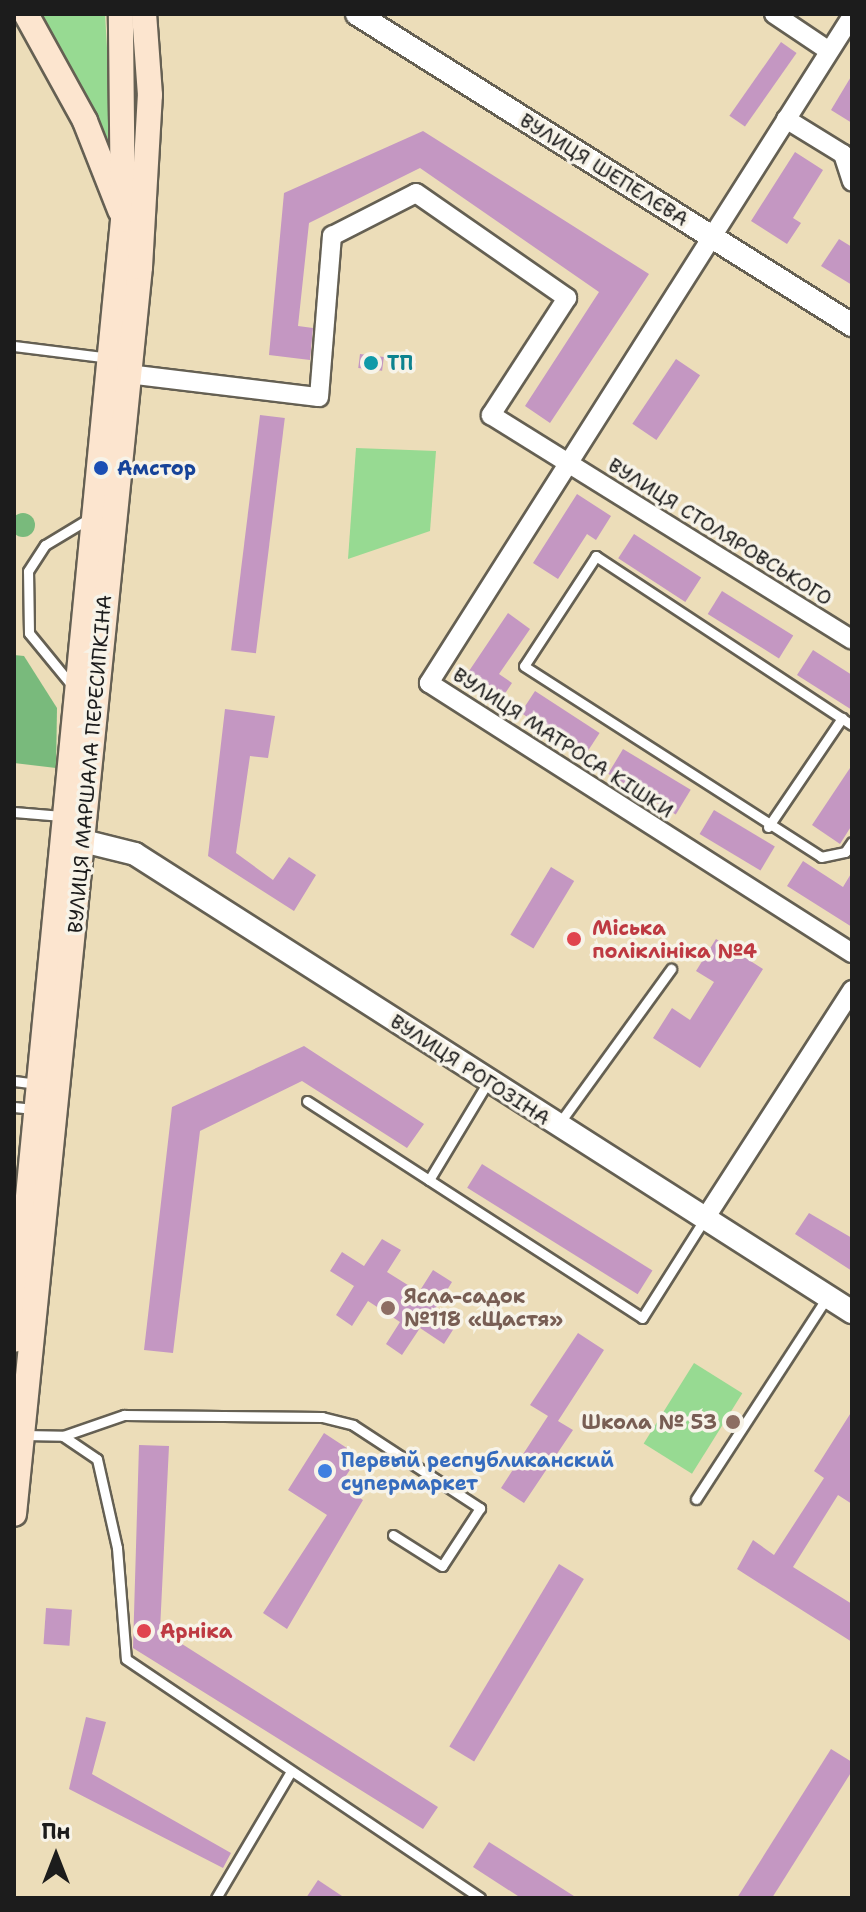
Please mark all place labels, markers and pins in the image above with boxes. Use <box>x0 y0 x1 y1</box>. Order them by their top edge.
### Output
place label: ТП <box>387 351 413 375</box>
marker: ТП <box>362 354 380 372</box>
place label: Амстор <box>117 456 196 480</box>
marker: Амстор <box>92 459 110 477</box>
place label: Міська поліклініка №4 <box>592 916 757 963</box>
marker: Міська поліклініка №4 <box>563 928 585 950</box>
place label: Ясла-садок №118 «Щастя» <box>404 1284 563 1331</box>
marker: Ясла-садок №118 «Щастя» <box>379 1299 397 1317</box>
place label: Школа № 53 <box>582 1410 717 1434</box>
marker: Школа № 53 <box>724 1413 742 1431</box>
place label: Первый республиканский супермаркет <box>341 1448 614 1495</box>
marker: Первый республиканский супермаркет <box>316 1462 334 1480</box>
place label: Арніка <box>160 1619 232 1643</box>
marker: Арніка <box>135 1622 153 1640</box>

